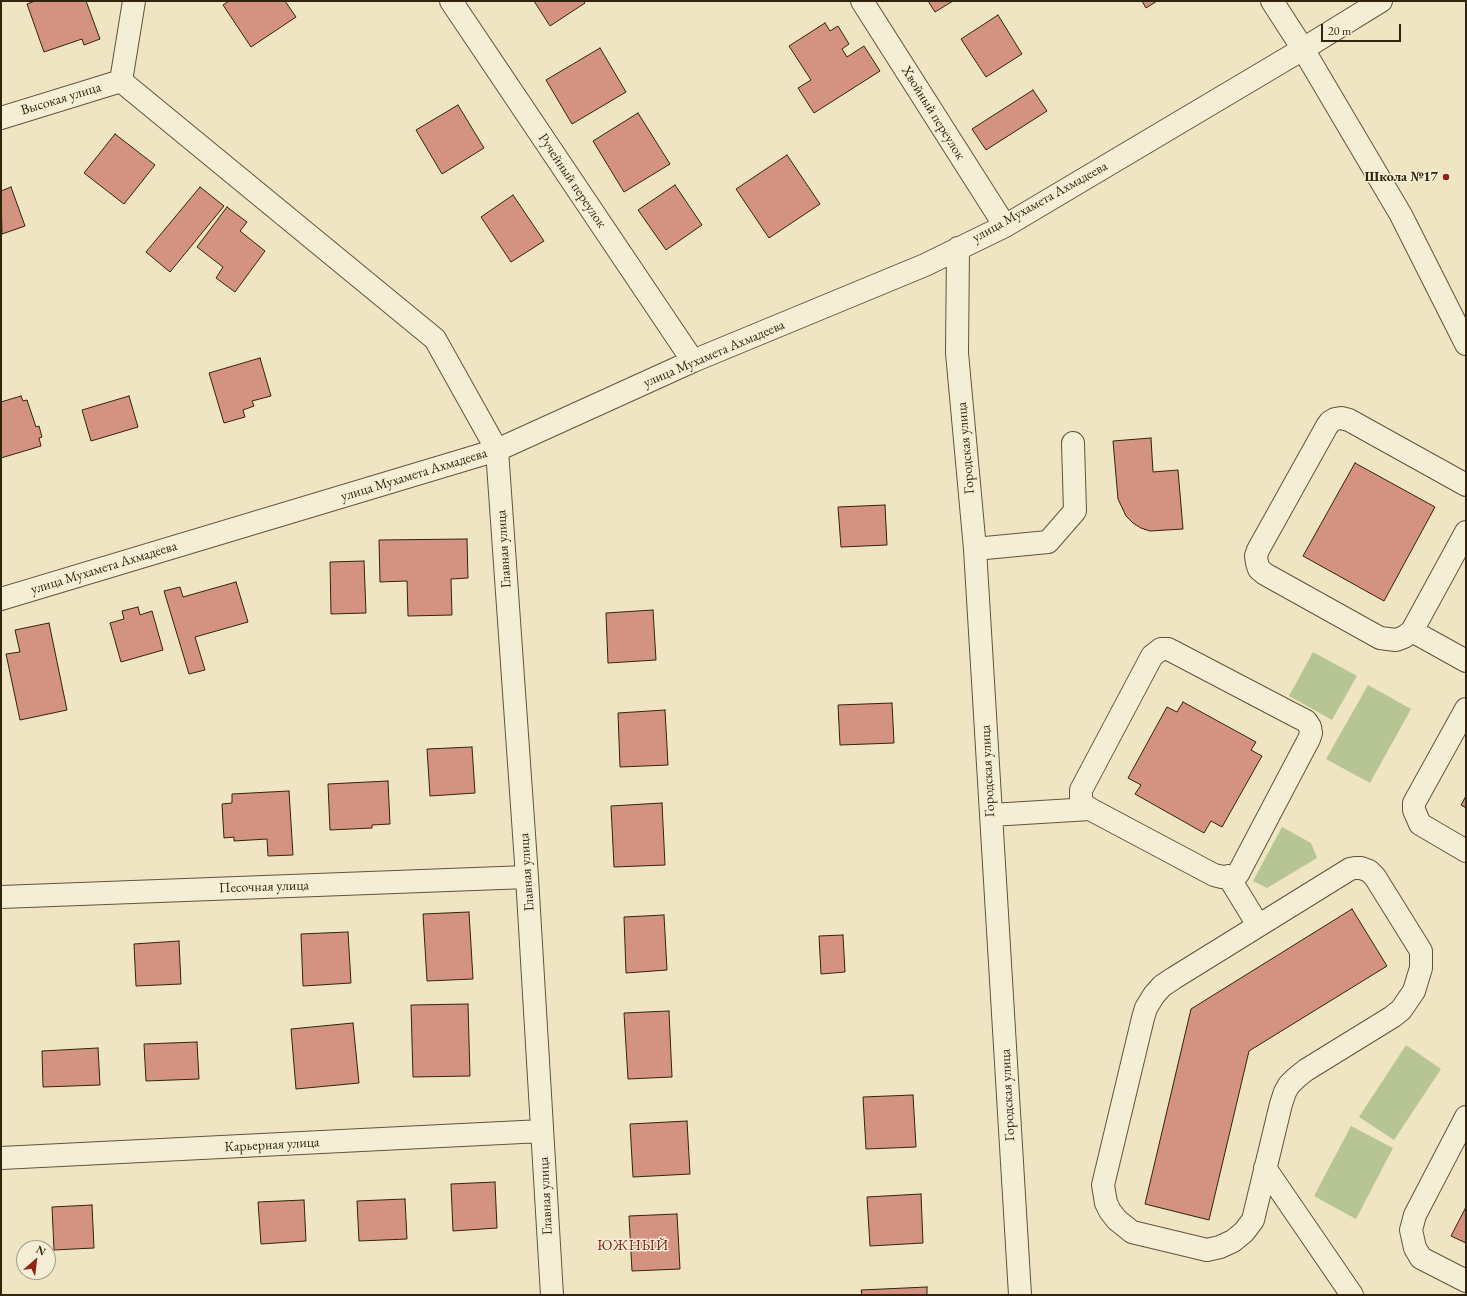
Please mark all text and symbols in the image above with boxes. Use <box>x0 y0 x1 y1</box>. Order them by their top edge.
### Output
scale bar <box>1323 16 1403 42</box>
text: 20 m <box>1328 23 1351 39</box>
street label: Хвойный переулок <box>897 63 969 163</box>
street label: Высокая улица <box>19 79 103 119</box>
street label: Ручейный переулок <box>534 131 610 231</box>
street label: улица Мухамета Ахмадеева <box>969 158 1111 246</box>
place label: Школа №17 <box>1365 169 1438 185</box>
marker: Школа №17 <box>1441 172 1451 182</box>
street label: улица Мухамета Ахмадеева <box>641 317 787 391</box>
street label: Городская улица <box>954 401 978 495</box>
street label: улица Мухамета Ахмадеева <box>339 445 489 505</box>
street label: Главная улица <box>493 509 515 589</box>
street label: улица Мухамета Ахмадеева <box>29 538 179 598</box>
street label: Городская улица <box>977 724 999 818</box>
street label: Главная улица <box>516 832 538 912</box>
street label: Песочная улица <box>219 877 309 897</box>
street label: Городская улица <box>997 1048 1019 1142</box>
street label: Карьерная улица <box>224 1134 320 1156</box>
street label: Главная улица <box>536 1157 556 1235</box>
district label: ЮЖНЫЙ <box>597 1237 669 1255</box>
north arrow <box>16 1240 56 1280</box>
text: N <box>34 1242 48 1259</box>

